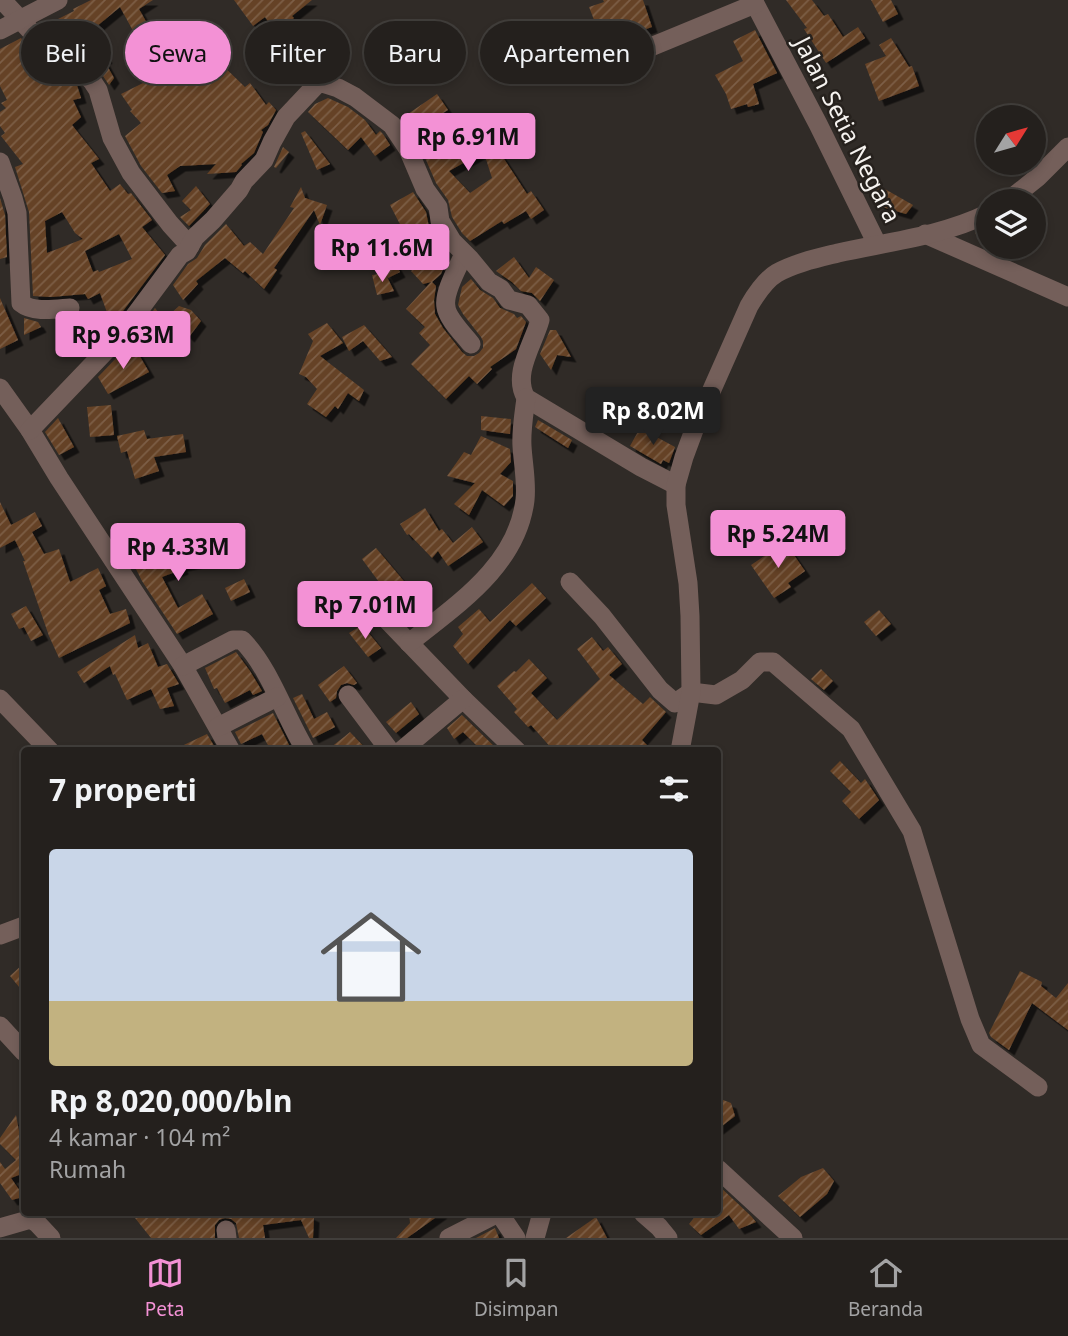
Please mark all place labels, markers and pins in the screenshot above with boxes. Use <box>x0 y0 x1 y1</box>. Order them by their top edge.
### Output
pin: Rp 6.91M <box>396 114 540 173</box>
pin: Rp 11.6M <box>310 224 454 284</box>
pin: Rp 9.63M <box>51 312 195 371</box>
pin: Rp 8.02M <box>581 388 725 447</box>
pin: Rp 5.24M <box>706 510 850 570</box>
pin: Rp 4.33M <box>106 524 250 583</box>
pin: Rp 7.01M <box>293 582 437 641</box>

